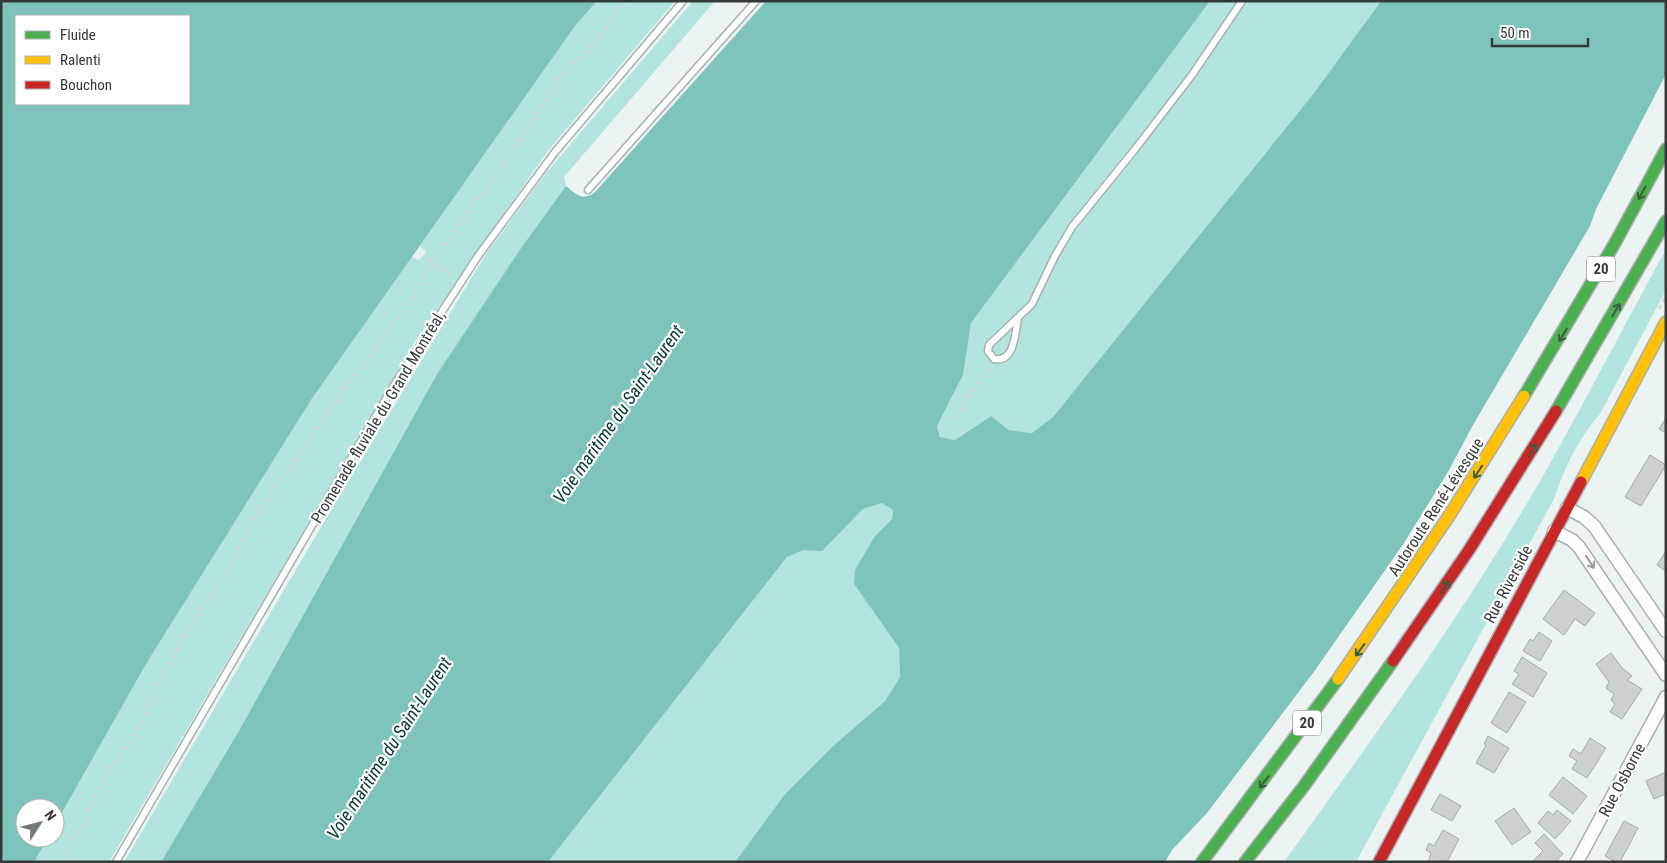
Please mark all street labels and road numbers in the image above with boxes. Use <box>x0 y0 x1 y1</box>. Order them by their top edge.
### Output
road number: 20 <box>1587 256 1615 282</box>
street label: Promenade fluviale du Grand Montréal, <box>307 307 449 527</box>
street label: Autoroute René-Lévesque <box>1384 434 1488 580</box>
street label: Rue Riverside <box>1480 542 1536 626</box>
road number: 20 <box>1293 710 1321 736</box>
street label: Rue Osborne <box>1595 740 1649 820</box>

